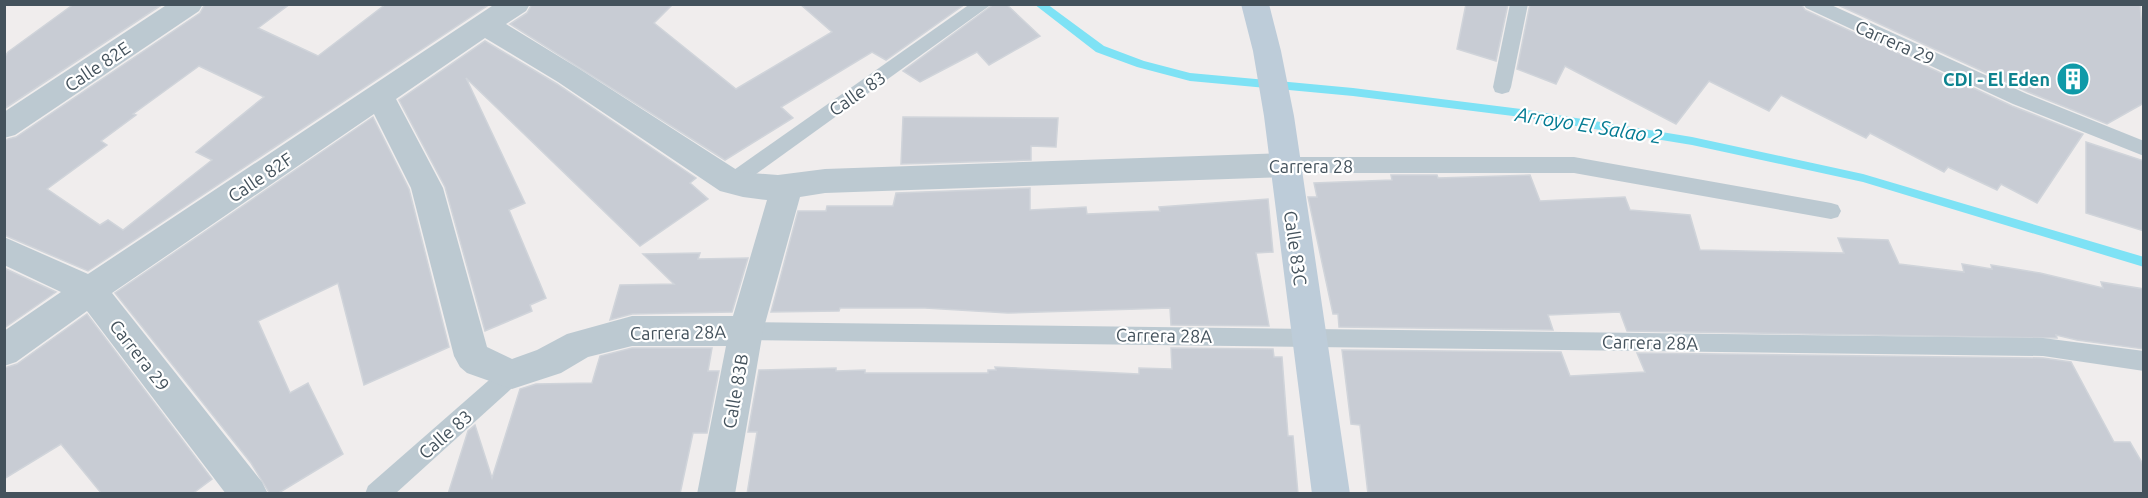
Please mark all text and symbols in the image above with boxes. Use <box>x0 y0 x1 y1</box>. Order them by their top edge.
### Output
street label: Carrera 29 <box>1852 16 1938 68</box>
street label: Calle 82E <box>61 37 133 95</box>
building icon: CDI - El Eden <box>2055 61 2091 97</box>
street label: Calle 83 <box>825 66 889 120</box>
place label: CDI - El Eden <box>1943 69 2050 89</box>
water label: Arroyo El Salao 2 <box>1513 102 1664 148</box>
street label: Calle 82F <box>224 148 296 206</box>
street label: Carrera 28 <box>1269 156 1353 176</box>
street label: Calle 83C <box>1281 209 1311 287</box>
street label: Carrera 29 <box>106 316 174 394</box>
street label: Carrera 28A <box>630 321 726 343</box>
street label: Carrera 28A <box>1116 324 1212 346</box>
street label: Carrera 28A <box>1602 331 1698 353</box>
street label: Calle 83B <box>719 352 751 430</box>
street label: Calle 83 <box>414 405 476 463</box>

